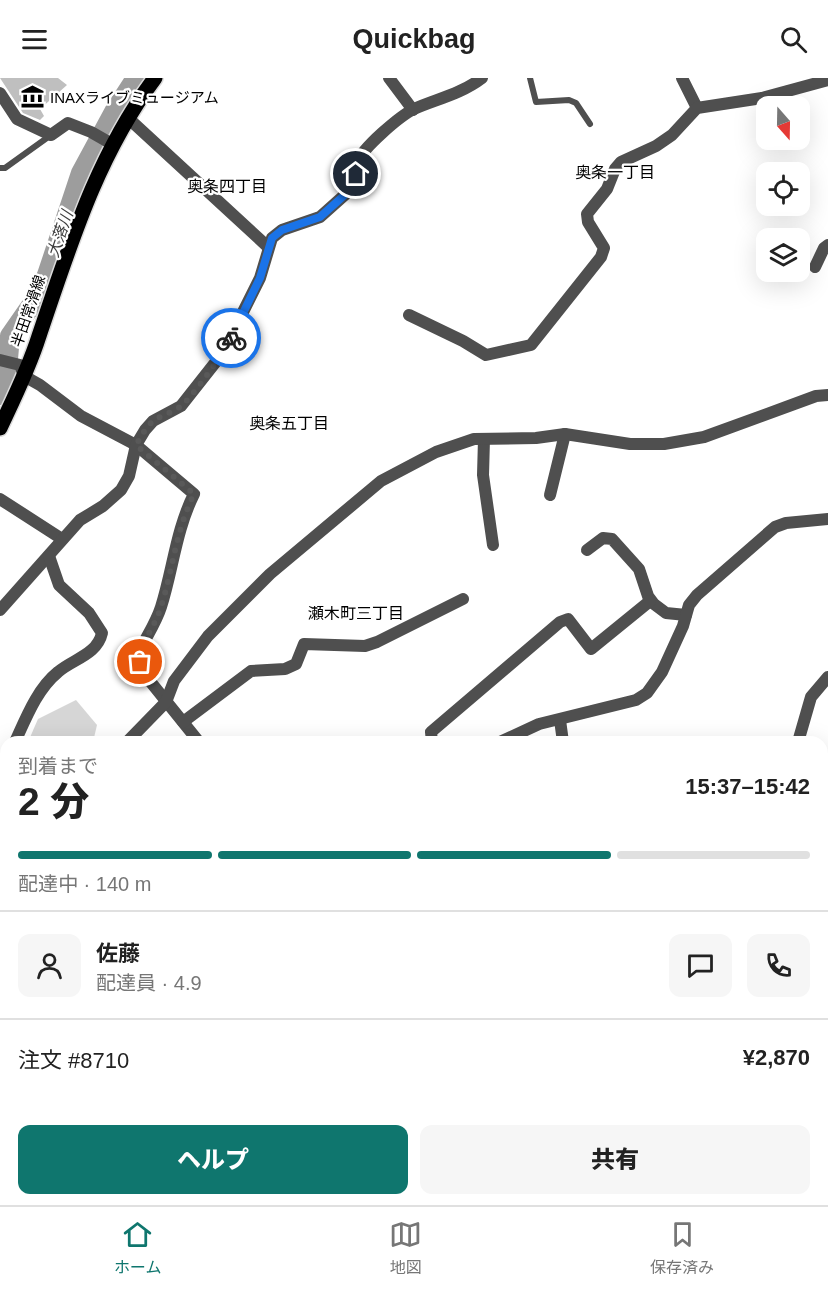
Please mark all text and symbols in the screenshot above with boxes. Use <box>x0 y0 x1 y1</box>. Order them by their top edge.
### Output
icon: menu <box>18 23 51 56</box>
icon: search <box>777 23 810 56</box>
text: Quickbag <box>352 24 476 54</box>
museum icon: INAXライブミュージアム <box>19 84 45 110</box>
place label: INAXライブミュージアム <box>50 89 219 106</box>
north arrow <box>756 96 810 150</box>
map controls <box>756 96 810 282</box>
pin <box>330 148 381 199</box>
icon: home <box>339 157 372 190</box>
button: locate <box>756 162 810 216</box>
district label: 奥条一丁目 <box>575 164 655 181</box>
district label: 奥条四丁目 <box>187 178 267 195</box>
water label: 大落川 <box>44 207 76 259</box>
button: layers <box>756 228 810 282</box>
street label: 半田常滑線 <box>8 273 48 349</box>
courier <box>201 308 261 368</box>
icon: bike <box>215 322 248 355</box>
district label: 奥条五丁目 <box>249 415 329 432</box>
district label: 瀬木町三丁目 <box>308 605 404 622</box>
pin <box>114 636 165 687</box>
icon: bag <box>123 645 156 678</box>
text: 到着まで <box>18 755 98 777</box>
text: 15:37–15:42 <box>685 774 810 799</box>
text: 2 分 <box>18 780 90 823</box>
text: 配達中 · 140 m <box>18 873 151 895</box>
button: person <box>18 934 81 997</box>
button: chat <box>669 934 732 997</box>
button: phone <box>747 934 810 997</box>
text: 佐藤 <box>96 941 140 966</box>
text: 配達員 · 4.9 <box>96 972 202 994</box>
text: ¥2,870 <box>743 1045 810 1070</box>
text: 注文 #8710 <box>18 1048 129 1073</box>
button: ヘルプ <box>18 1125 408 1194</box>
button: 共有 <box>420 1125 810 1194</box>
tab: ホーム <box>114 1218 161 1278</box>
tab: 地図 <box>389 1218 422 1278</box>
tab: 保存済み <box>650 1218 714 1278</box>

